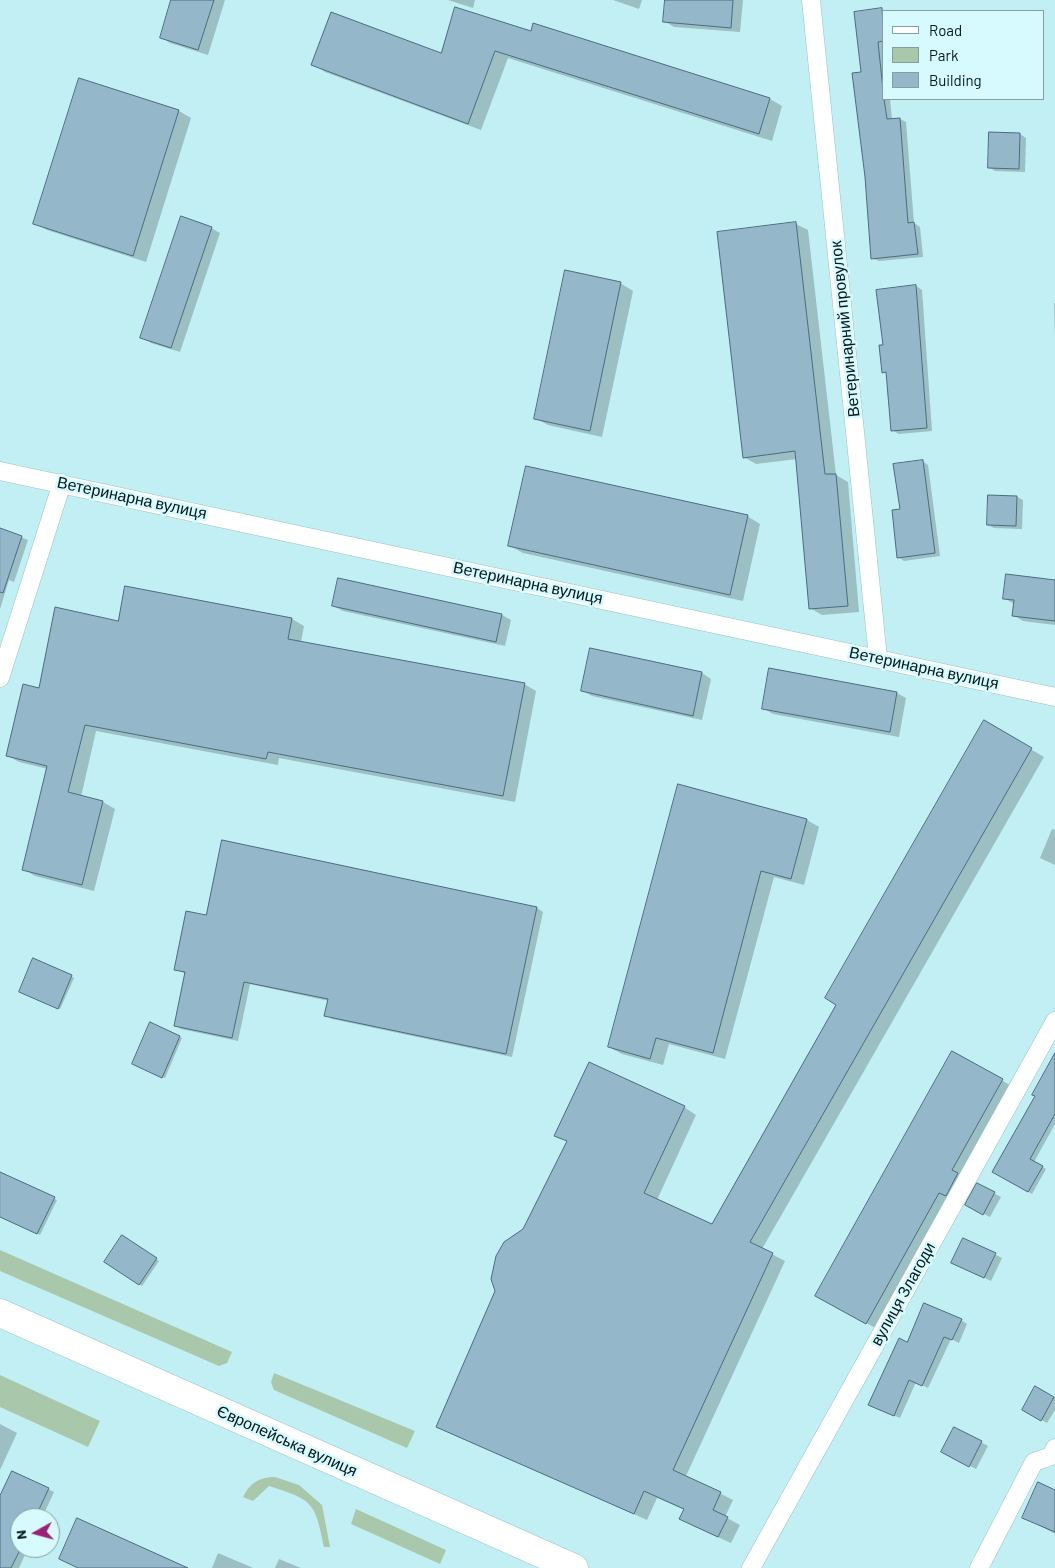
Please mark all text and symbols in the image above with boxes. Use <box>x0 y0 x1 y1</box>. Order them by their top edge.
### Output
legend <box>882 10 1045 100</box>
text: Road <box>929 21 962 39</box>
text: Park <box>929 46 958 64</box>
text: Building <box>929 71 982 89</box>
street label: Ветеринарний провулок <box>826 240 864 418</box>
street label: Ветеринарна вулиця <box>55 473 209 523</box>
street label: Ветеринарна вулиця <box>451 558 605 608</box>
street label: Ветеринарна вулиця <box>847 643 1001 693</box>
street label: вулиця Злагоди <box>867 1239 939 1349</box>
street label: Європейська вулиця <box>214 1401 360 1481</box>
north arrow <box>10 1508 60 1558</box>
text: N <box>12 1529 30 1540</box>

